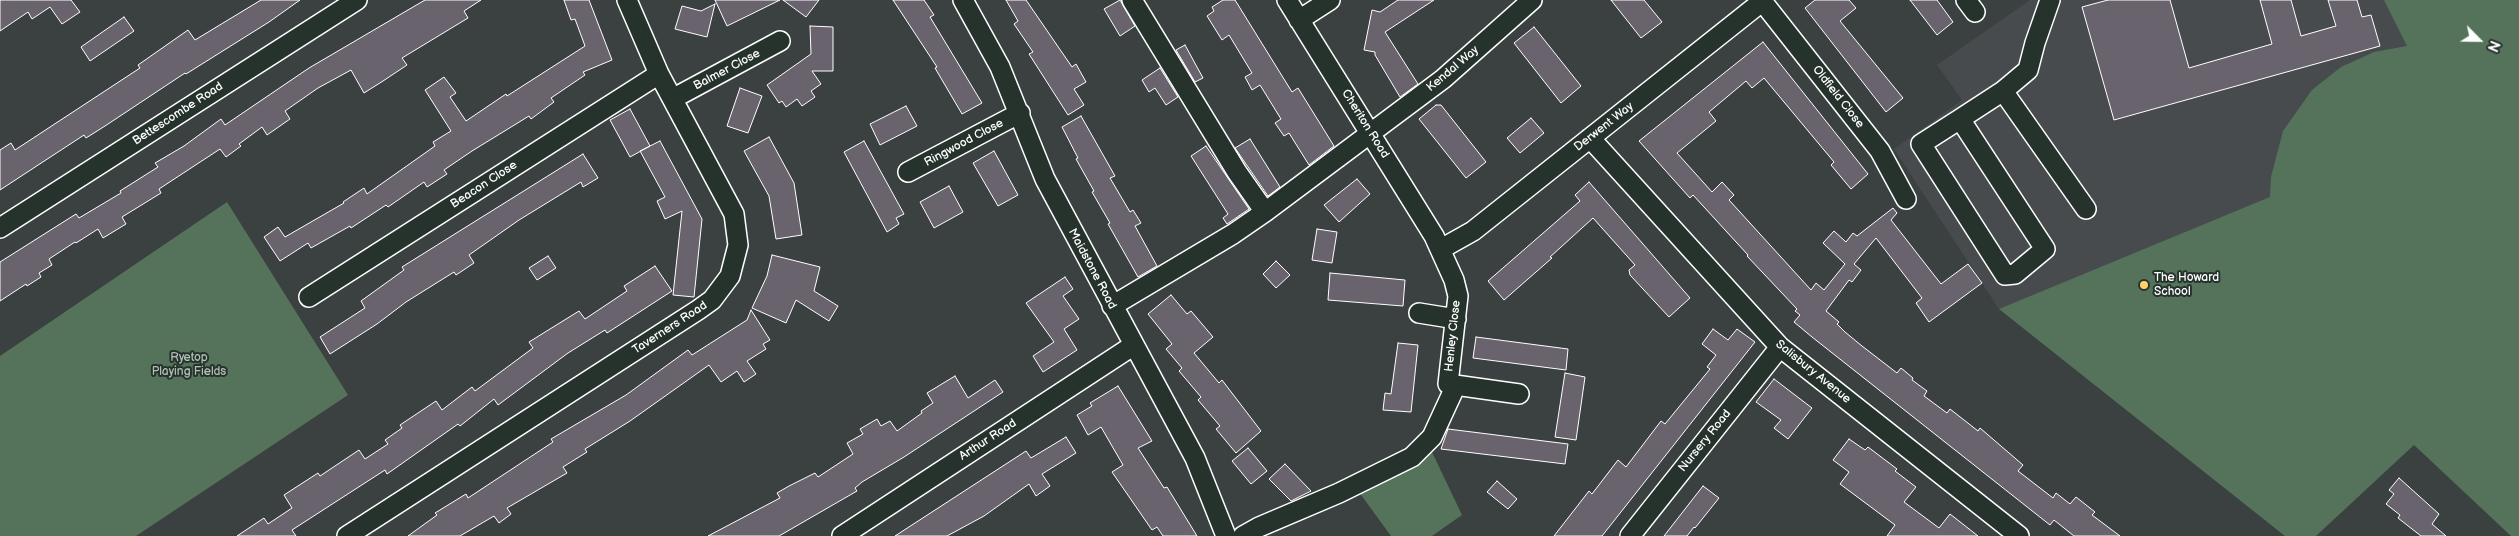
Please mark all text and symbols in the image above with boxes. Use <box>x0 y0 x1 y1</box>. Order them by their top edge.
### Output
north arrow <box>2454 15 2504 65</box>
text: N <box>2483 38 2503 54</box>
street label: Kendal Way <box>1424 43 1482 95</box>
street label: Balmer Close <box>691 46 763 94</box>
street label: Oldfield Close <box>1809 63 1867 131</box>
street label: Bettescombe Road <box>130 79 226 149</box>
street label: Cheriton Road <box>1338 87 1392 161</box>
street label: Derwent Way <box>1571 99 1637 155</box>
street label: Ringwood Close <box>922 116 1006 170</box>
street label: Beacon Close <box>448 158 520 212</box>
street label: Maidstone Road <box>1065 226 1119 312</box>
place label: The Howard School <box>2154 271 2219 299</box>
marker: The Howard School <box>2138 279 2150 291</box>
street label: Taverners Road <box>630 298 710 358</box>
street label: Henley Close <box>1442 299 1464 373</box>
street label: Salisbury Avenue <box>1772 337 1854 407</box>
park label: Ryetop Playing Fields <box>152 351 226 379</box>
street label: Nursery Road <box>1676 407 1734 475</box>
street label: Arthur Road <box>957 416 1019 464</box>

